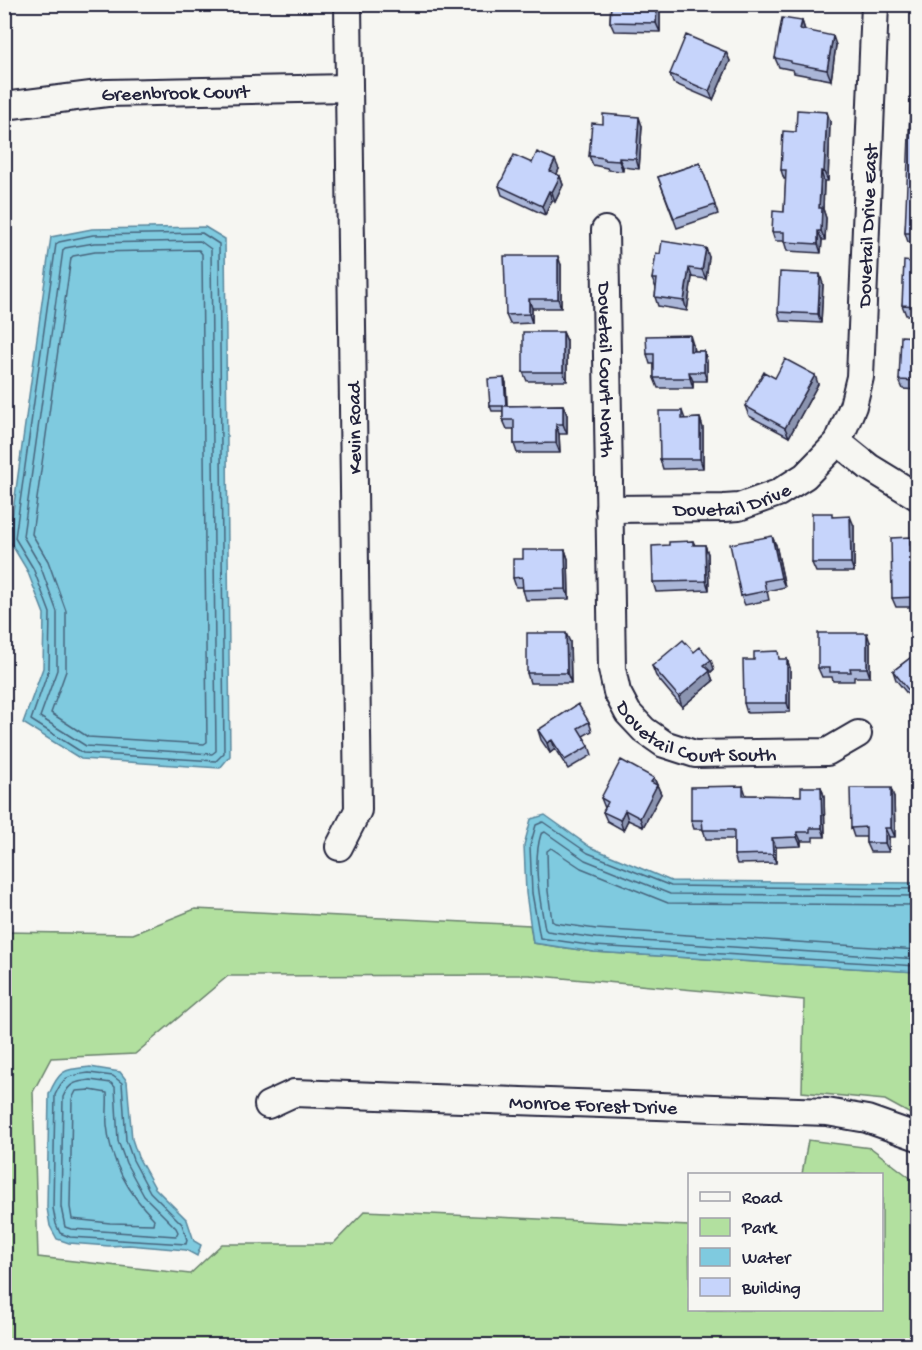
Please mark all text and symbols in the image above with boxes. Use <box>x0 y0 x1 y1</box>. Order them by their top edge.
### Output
street label: Greenbrook Court <box>101 82 251 108</box>
street label: Dovetail Drive East <box>855 142 884 310</box>
street label: Dovetail Court North <box>591 280 617 458</box>
street label: Kevin Road <box>344 379 369 474</box>
street label: Dovetail Drive <box>671 479 797 523</box>
street label: Dovetail Court South <box>608 697 777 769</box>
street label: Monroe Forest Drive <box>509 1093 678 1122</box>
legend <box>688 1173 883 1311</box>
text: Road <box>742 1189 783 1210</box>
text: Park <box>741 1219 778 1240</box>
text: Water <box>742 1249 792 1270</box>
text: Building <box>741 1279 801 1300</box>

